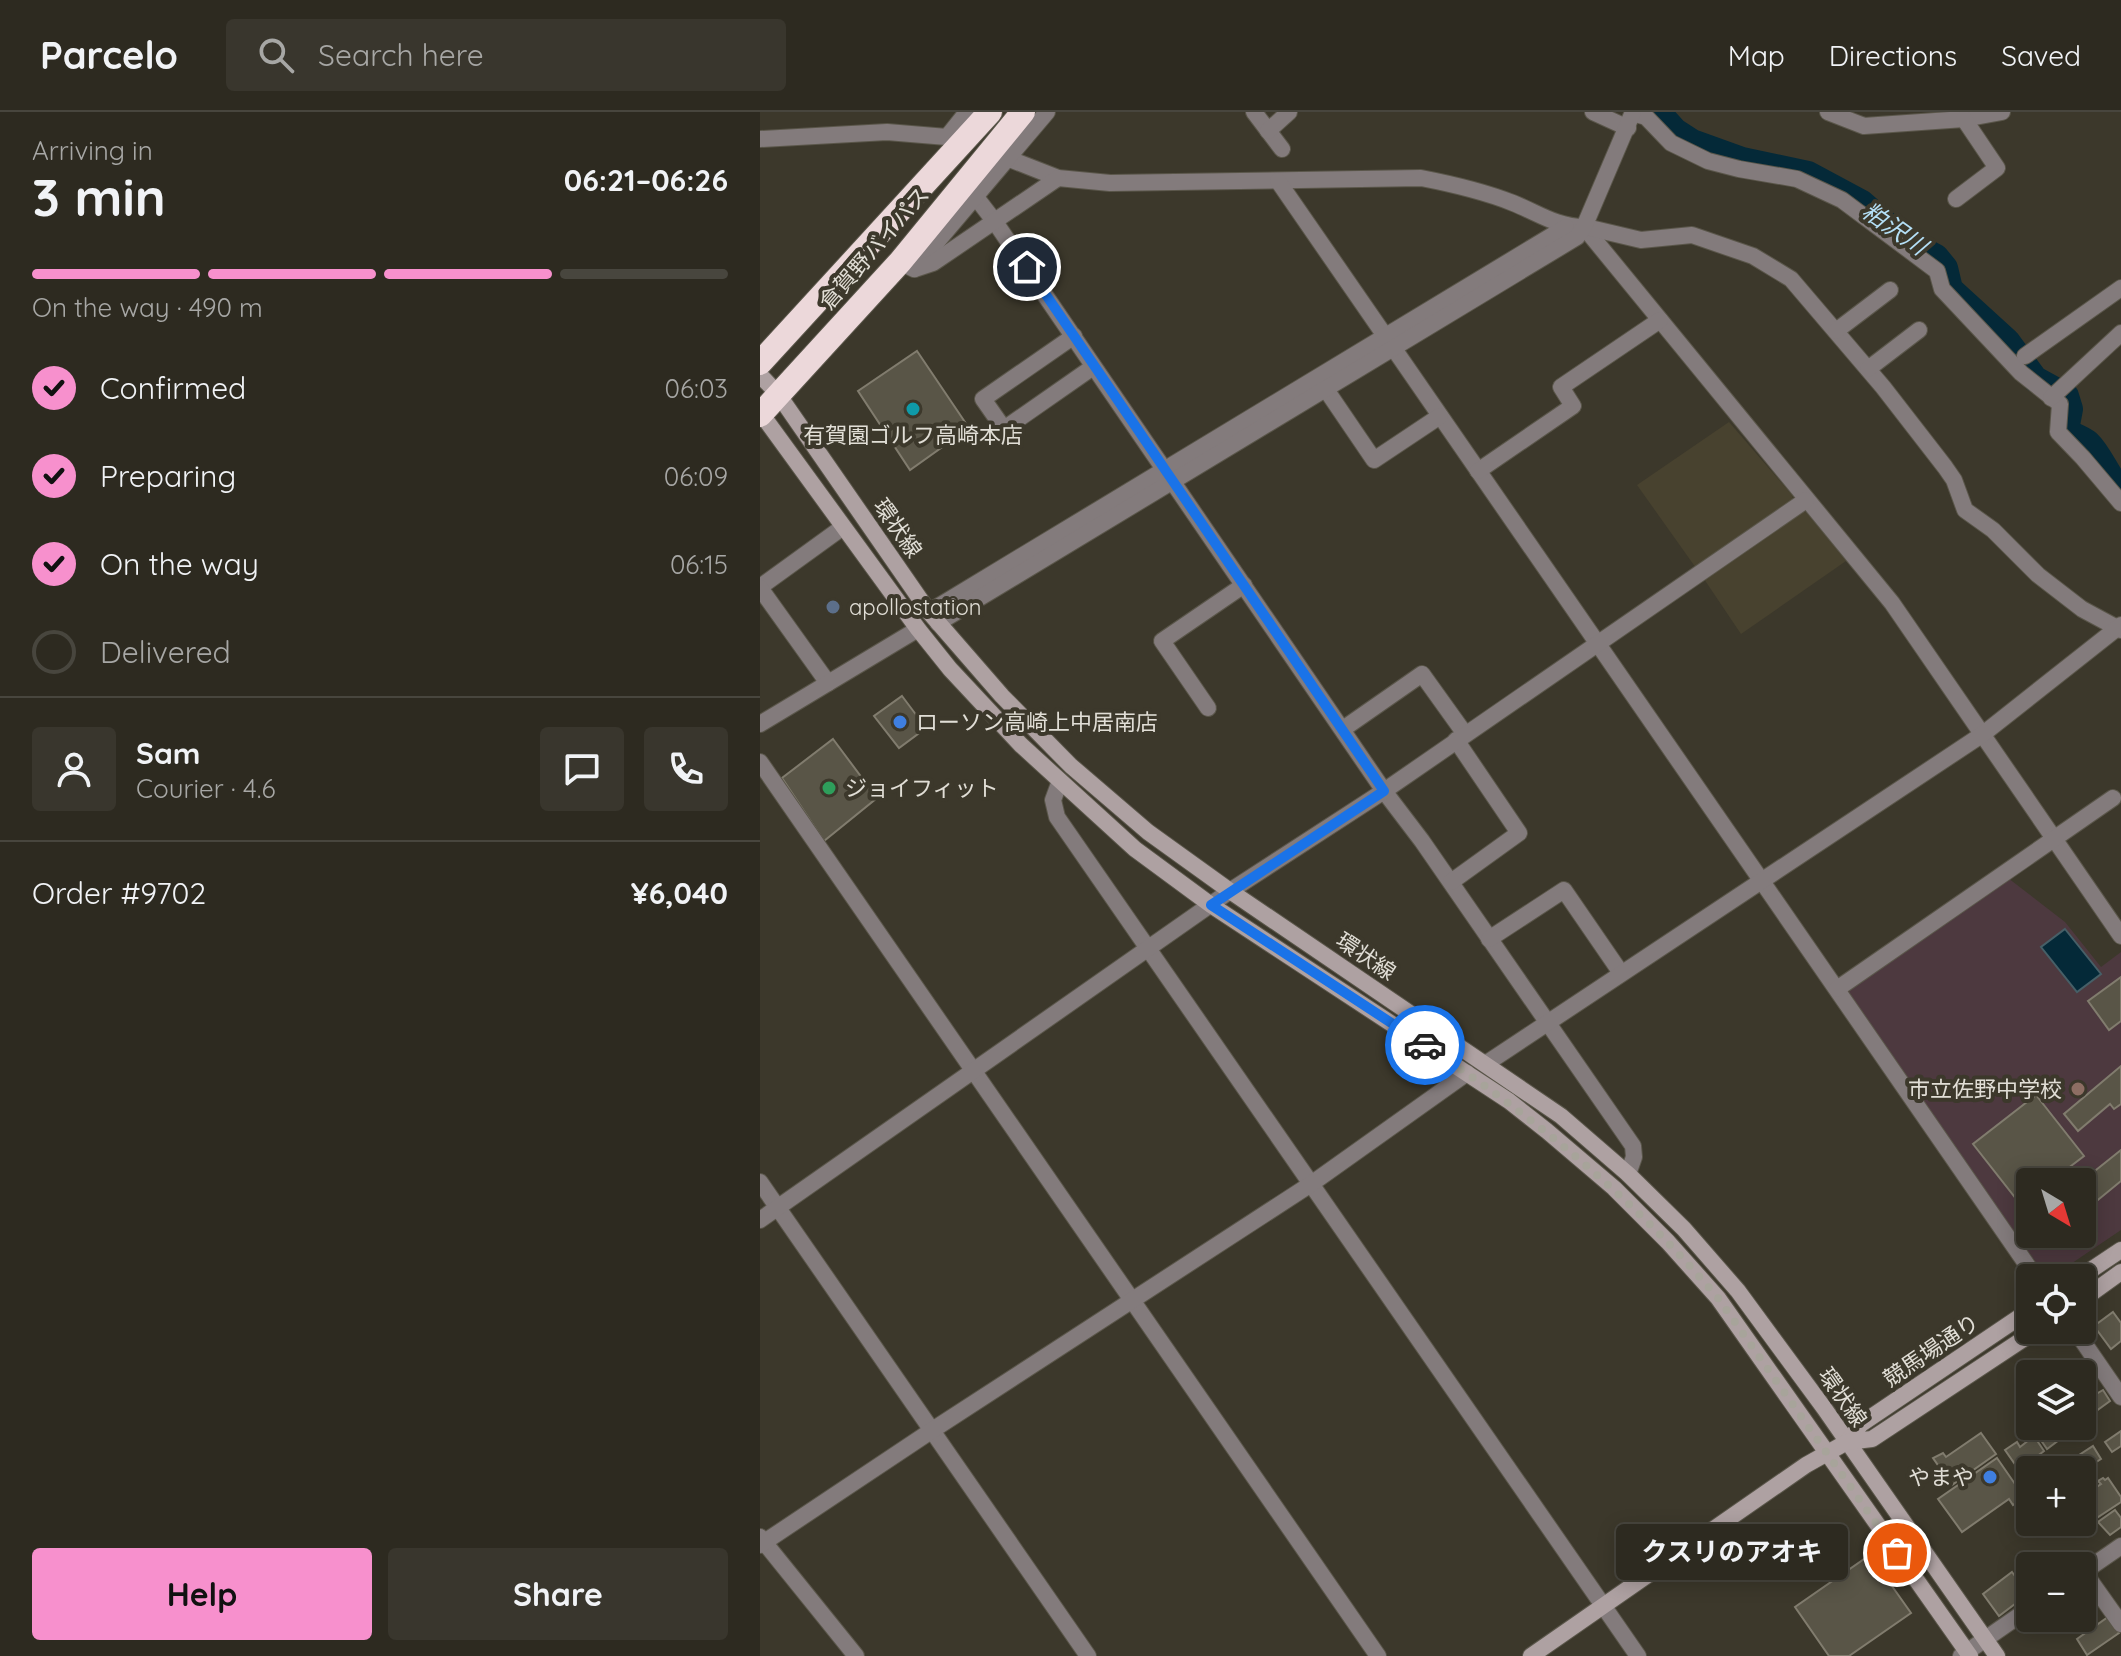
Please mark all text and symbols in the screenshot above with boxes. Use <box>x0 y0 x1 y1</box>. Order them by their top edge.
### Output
search box <box>226 19 786 91</box>
text: Parcelo <box>40 31 178 79</box>
icon: search <box>254 33 298 77</box>
text: Search here <box>318 36 484 74</box>
text: Map <box>1728 38 1785 73</box>
text: Directions <box>1829 38 1957 73</box>
text: Saved <box>2001 38 2081 73</box>
text: Arriving in <box>32 134 153 167</box>
text: 06:21–06:26 <box>564 161 728 199</box>
text: 3 min <box>32 164 166 229</box>
street label: 倉賀野バイパス <box>813 181 935 315</box>
water label: 粕沢川 <box>1857 195 1936 263</box>
pin <box>993 233 1061 301</box>
icon: home <box>1005 245 1049 289</box>
text: On the way · 490 m <box>32 291 263 324</box>
icon: check <box>32 366 76 410</box>
text: Confirmed <box>100 369 246 407</box>
text: 06:03 <box>665 372 728 405</box>
marker: 有賀園ゴルフ高崎本店 <box>904 400 922 418</box>
place label: 有賀園ゴルフ高崎本店 <box>803 421 1023 449</box>
icon: check <box>32 454 76 498</box>
text: Preparing <box>100 457 236 495</box>
text: 06:09 <box>664 460 728 493</box>
street label: 環状線 <box>868 493 928 563</box>
icon: check <box>32 542 76 586</box>
text: On the way <box>100 545 259 583</box>
text: 06:15 <box>670 548 728 581</box>
place label: apollostation <box>849 593 981 621</box>
marker: apollostation <box>824 598 842 616</box>
text: Delivered <box>100 633 231 671</box>
place label: ローソン高崎上中居南店 <box>916 708 1158 736</box>
marker: ローソン高崎上中居南店 <box>891 713 909 731</box>
button: person <box>32 727 116 811</box>
button: chat <box>540 727 624 811</box>
button: phone <box>644 727 728 811</box>
text: Sam <box>136 734 200 772</box>
text: Courier · 4.6 <box>136 772 275 805</box>
place label: ジョイフィット <box>845 774 999 802</box>
marker: ジョイフィット <box>820 779 838 797</box>
text: Order #9702 <box>32 874 206 912</box>
text: ¥6,040 <box>631 874 728 912</box>
street label: 環状線 <box>1331 926 1401 986</box>
courier <box>1385 1005 1465 1085</box>
icon: car <box>1403 1023 1447 1067</box>
place label: 市立佐野中学校 <box>1908 1075 2062 1103</box>
marker: 市立佐野中学校 <box>2069 1080 2087 1098</box>
north arrow <box>2016 1168 2096 1248</box>
map controls <box>2016 1168 2096 1632</box>
button: locate <box>2016 1264 2096 1344</box>
street label: 競馬場通り <box>1878 1308 1984 1392</box>
button: layers <box>2016 1360 2096 1440</box>
street label: 環状線 <box>1813 1362 1873 1432</box>
button: + <box>2016 1456 2096 1536</box>
place label: やまや <box>1908 1463 1974 1491</box>
marker: やまや <box>1981 1468 1999 1486</box>
pin <box>1863 1519 1931 1587</box>
callout: クスリのアオキ <box>1617 1525 1849 1581</box>
icon: bag <box>1875 1531 1919 1575</box>
text: クスリのアオキ <box>1641 1535 1823 1568</box>
button: Help <box>32 1548 372 1640</box>
button: Share <box>388 1548 728 1640</box>
button: − <box>2016 1552 2096 1632</box>

